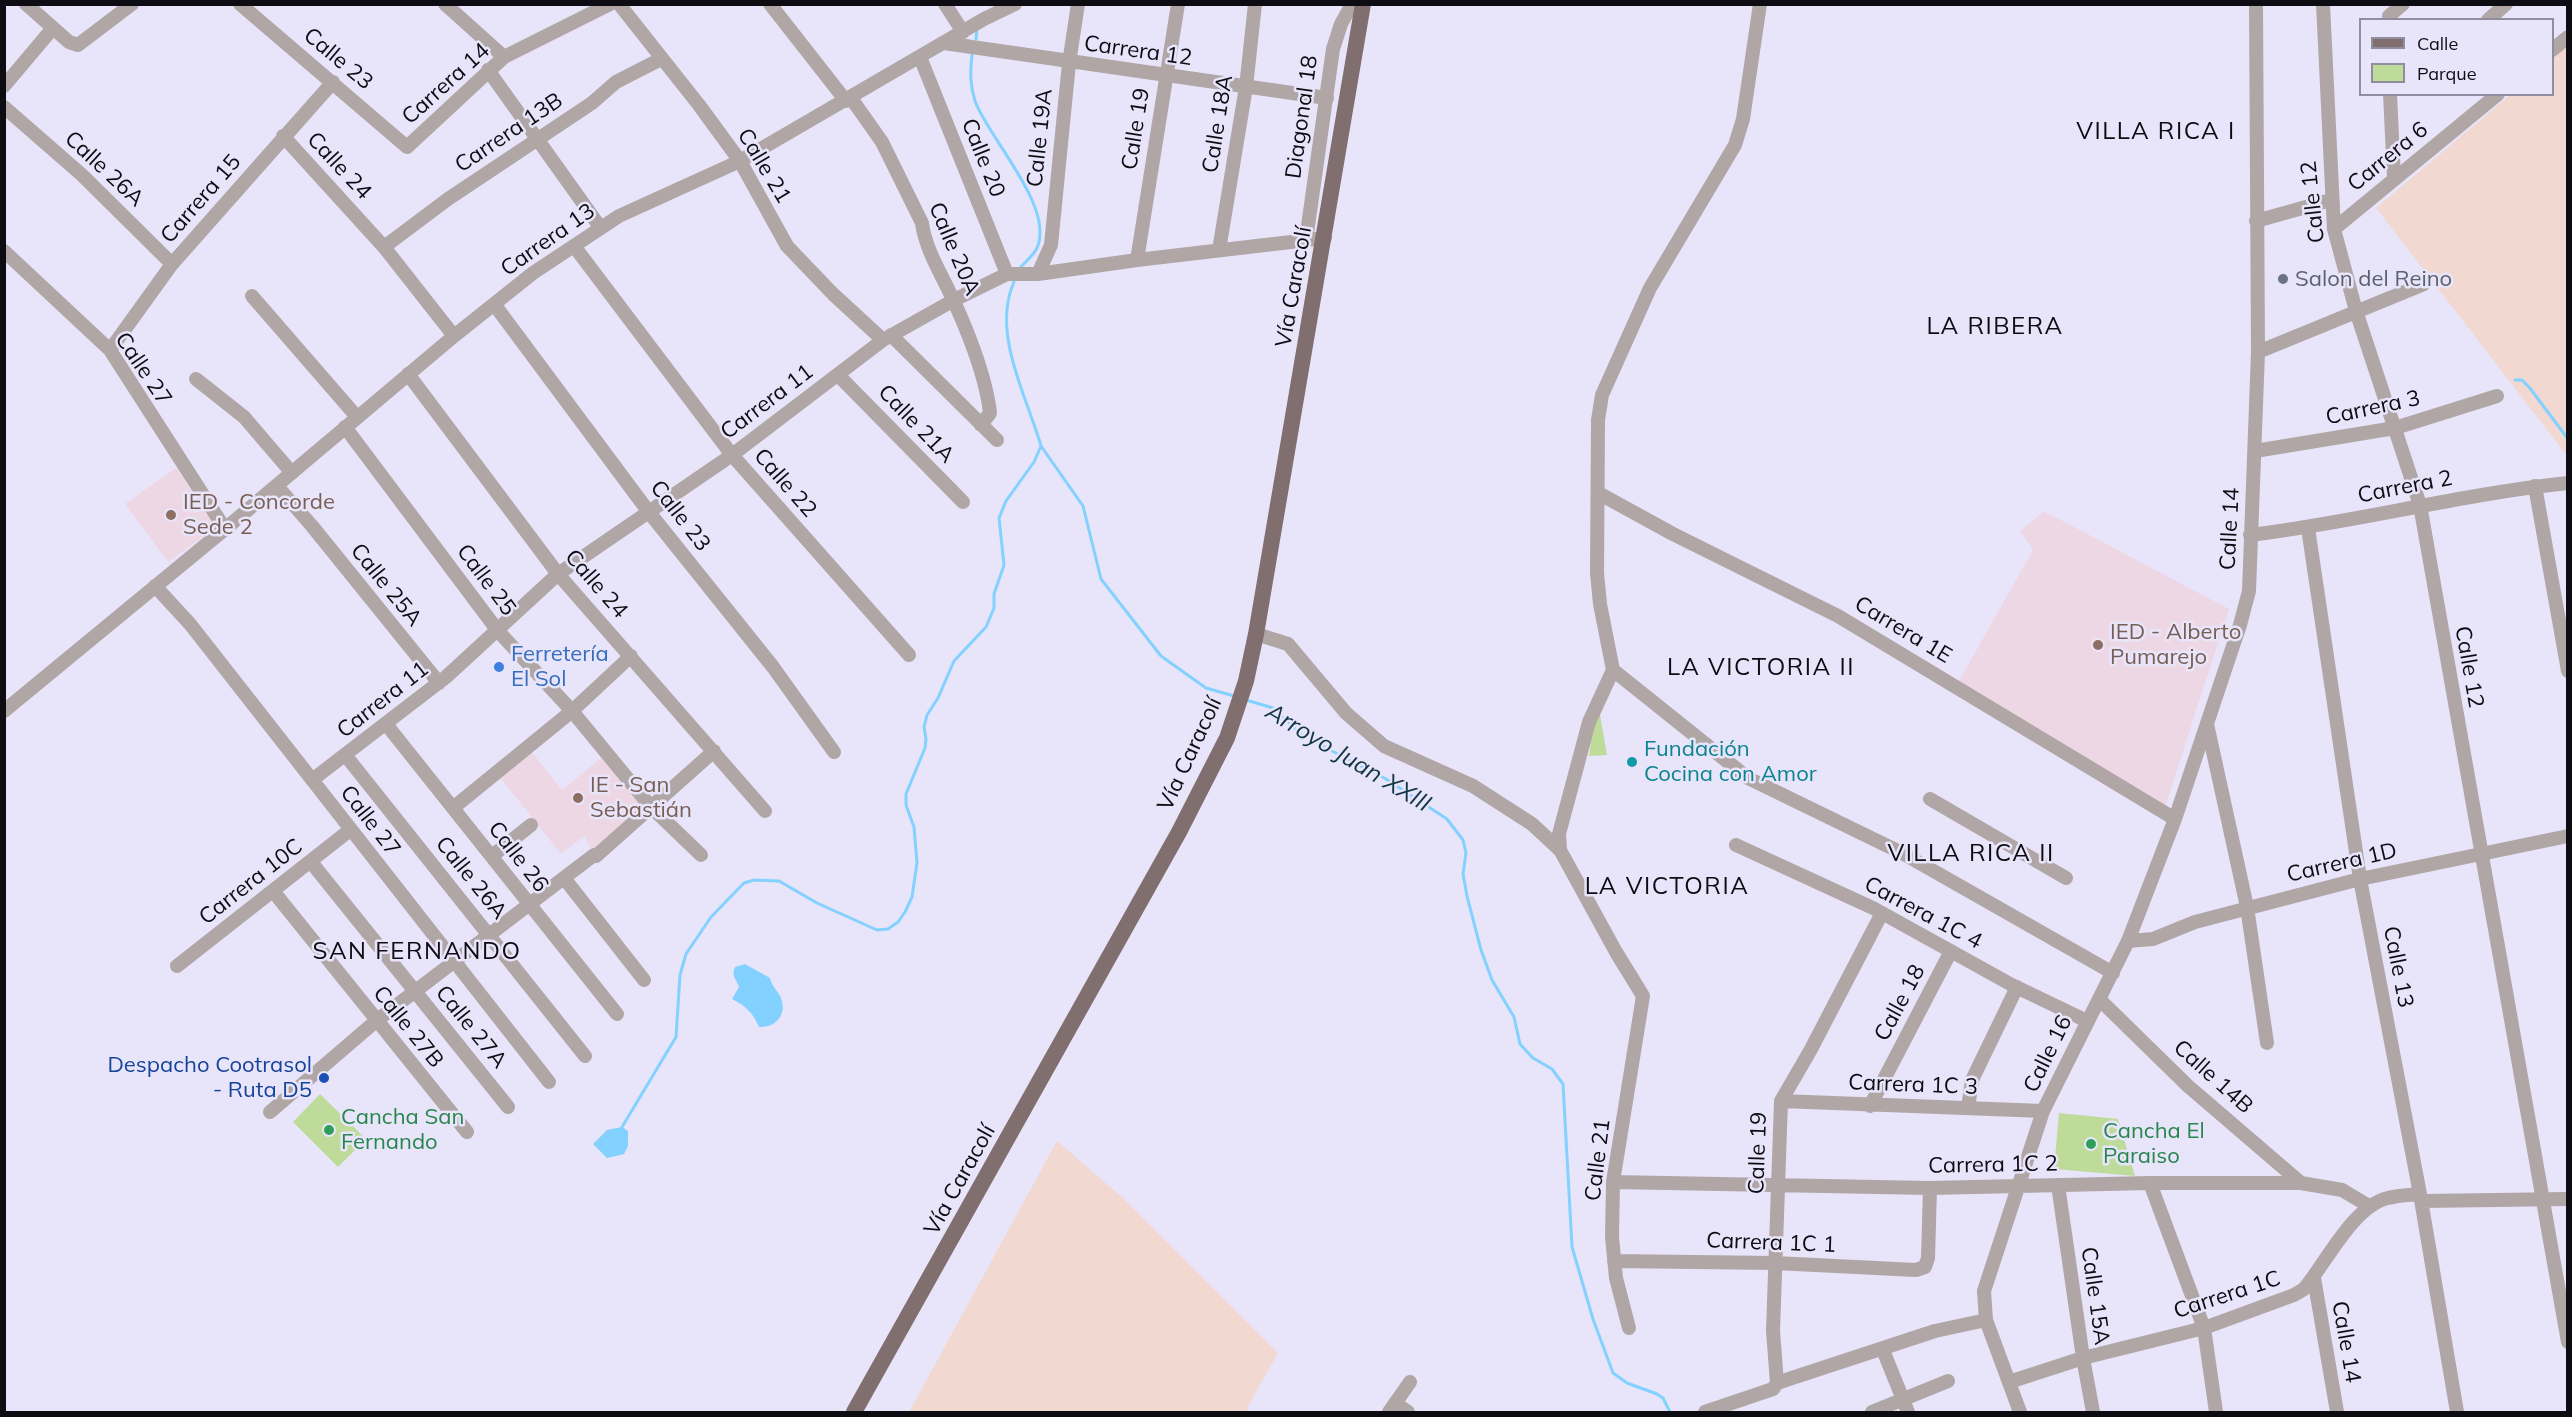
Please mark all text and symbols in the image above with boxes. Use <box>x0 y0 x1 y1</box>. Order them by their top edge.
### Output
legend <box>2359 18 2554 96</box>
street label: Calle 23 <box>298 22 378 96</box>
street label: Carrera 12 <box>1082 30 1194 72</box>
text: Calle <box>2417 32 2458 55</box>
street label: Carrera 14 <box>397 38 495 130</box>
street label: Diagonal 18 <box>1280 54 1324 180</box>
text: Parque <box>2417 62 2476 85</box>
street label: Calle 18A <box>1197 73 1239 175</box>
street label: Calle 19 <box>1117 86 1155 172</box>
street label: Carrera 13B <box>450 87 568 179</box>
street label: Calle 19A <box>1022 88 1058 188</box>
street label: Calle 20 <box>955 115 1011 201</box>
street label: Carrera 6 <box>2343 117 2433 197</box>
district label: VILLA RICA I <box>2076 118 2236 146</box>
street label: Calle 21 <box>731 124 797 208</box>
street label: Calle 26A <box>59 126 149 212</box>
street label: Calle 24 <box>301 127 377 205</box>
street label: Carrera 15 <box>155 149 247 249</box>
street label: Calle 12 <box>2296 160 2330 244</box>
street label: Carrera 13 <box>496 198 600 282</box>
street label: Calle 20A <box>923 198 985 300</box>
street label: Vía Caracolí <box>1270 225 1318 349</box>
place label: Salon del Reino <box>2295 266 2452 292</box>
marker: Salon del Reino <box>2276 272 2290 286</box>
district label: LA RIBERA <box>1926 313 2064 341</box>
street label: Calle 27 <box>109 327 177 411</box>
street label: Carrera 11 <box>716 359 818 445</box>
street label: Calle 21A <box>872 379 960 469</box>
street label: Carrera 3 <box>2323 385 2423 431</box>
street label: Calle 22 <box>748 443 822 523</box>
street label: Carrera 2 <box>2356 465 2454 509</box>
street label: Calle 23 <box>644 475 716 557</box>
street label: Calle 14 <box>2215 487 2245 571</box>
place label: IED - Concorde Sede 2 <box>183 489 335 540</box>
marker: IED - Concorde Sede 2 <box>164 508 178 522</box>
street label: Calle 25A <box>345 538 427 632</box>
street label: Calle 25 <box>451 539 521 621</box>
street label: Calle 24 <box>559 544 633 624</box>
street label: Carrera 1E <box>1850 591 1956 669</box>
place label: IED - Alberto Pumarejo <box>2110 619 2241 670</box>
street label: Calle 12 <box>2449 624 2489 710</box>
marker: IED - Alberto Pumarejo <box>2091 638 2105 652</box>
place label: Ferretería El Sol <box>511 641 609 692</box>
district label: LA VICTORIA II <box>1667 654 1855 682</box>
street label: Carrera 11 <box>332 656 434 744</box>
marker: Ferretería El Sol <box>492 660 506 674</box>
street label: Vía Caracolí <box>1152 693 1228 815</box>
water label: Arroyo Juan XXIII <box>1260 697 1436 819</box>
place label: Fundación Cocina con Amor <box>1644 736 1817 788</box>
marker: Fundación Cocina con Amor <box>1625 755 1639 769</box>
place label: IE - San Sebastián <box>590 772 692 824</box>
street label: Calle 27 <box>334 780 406 862</box>
marker: IE - San Sebastián <box>571 791 585 805</box>
street label: Calle 26 <box>482 816 554 898</box>
street label: Calle 26A <box>430 831 512 925</box>
street label: Carrera 10C <box>194 833 308 931</box>
street label: Carrera 1D <box>2284 838 2400 888</box>
district label: VILLA RICA II <box>1887 840 2055 868</box>
street label: Carrera 1C 4 <box>1860 871 1986 955</box>
district label: LA VICTORIA <box>1585 873 1749 901</box>
street label: Calle 13 <box>2377 924 2419 1010</box>
district label: SAN FERNANDO <box>313 938 521 966</box>
street label: Calle 18 <box>1869 960 1931 1046</box>
street label: Calle 27A <box>430 980 512 1074</box>
street label: Calle 27B <box>367 981 449 1073</box>
street label: Calle 16 <box>2018 1011 2078 1097</box>
street label: Calle 14B <box>2168 1035 2258 1119</box>
place label: Despacho Cootrasol - Ruta D5 <box>107 1052 312 1104</box>
street label: Carrera 1C 3 <box>1848 1070 1978 1100</box>
marker: Despacho Cootrasol - Ruta D5 <box>317 1071 331 1085</box>
place label: Cancha San Fernando <box>341 1104 464 1156</box>
street label: Calle 19 <box>1743 1111 1773 1195</box>
street label: Calle 21 <box>1580 1117 1616 1203</box>
place label: Cancha El Paraiso <box>2103 1118 2205 1170</box>
street label: Vía Caracolí <box>919 1120 1001 1240</box>
marker: Cancha San Fernando <box>322 1123 336 1137</box>
marker: Cancha El Paraiso <box>2084 1137 2098 1151</box>
street label: Carrera 1C 2 <box>1928 1151 2058 1179</box>
street label: Carrera 1C 1 <box>1706 1228 1836 1258</box>
street label: Calle 15A <box>2075 1245 2115 1347</box>
street label: Carrera 1C <box>2170 1265 2284 1325</box>
street label: Calle 14 <box>2326 1299 2366 1385</box>

